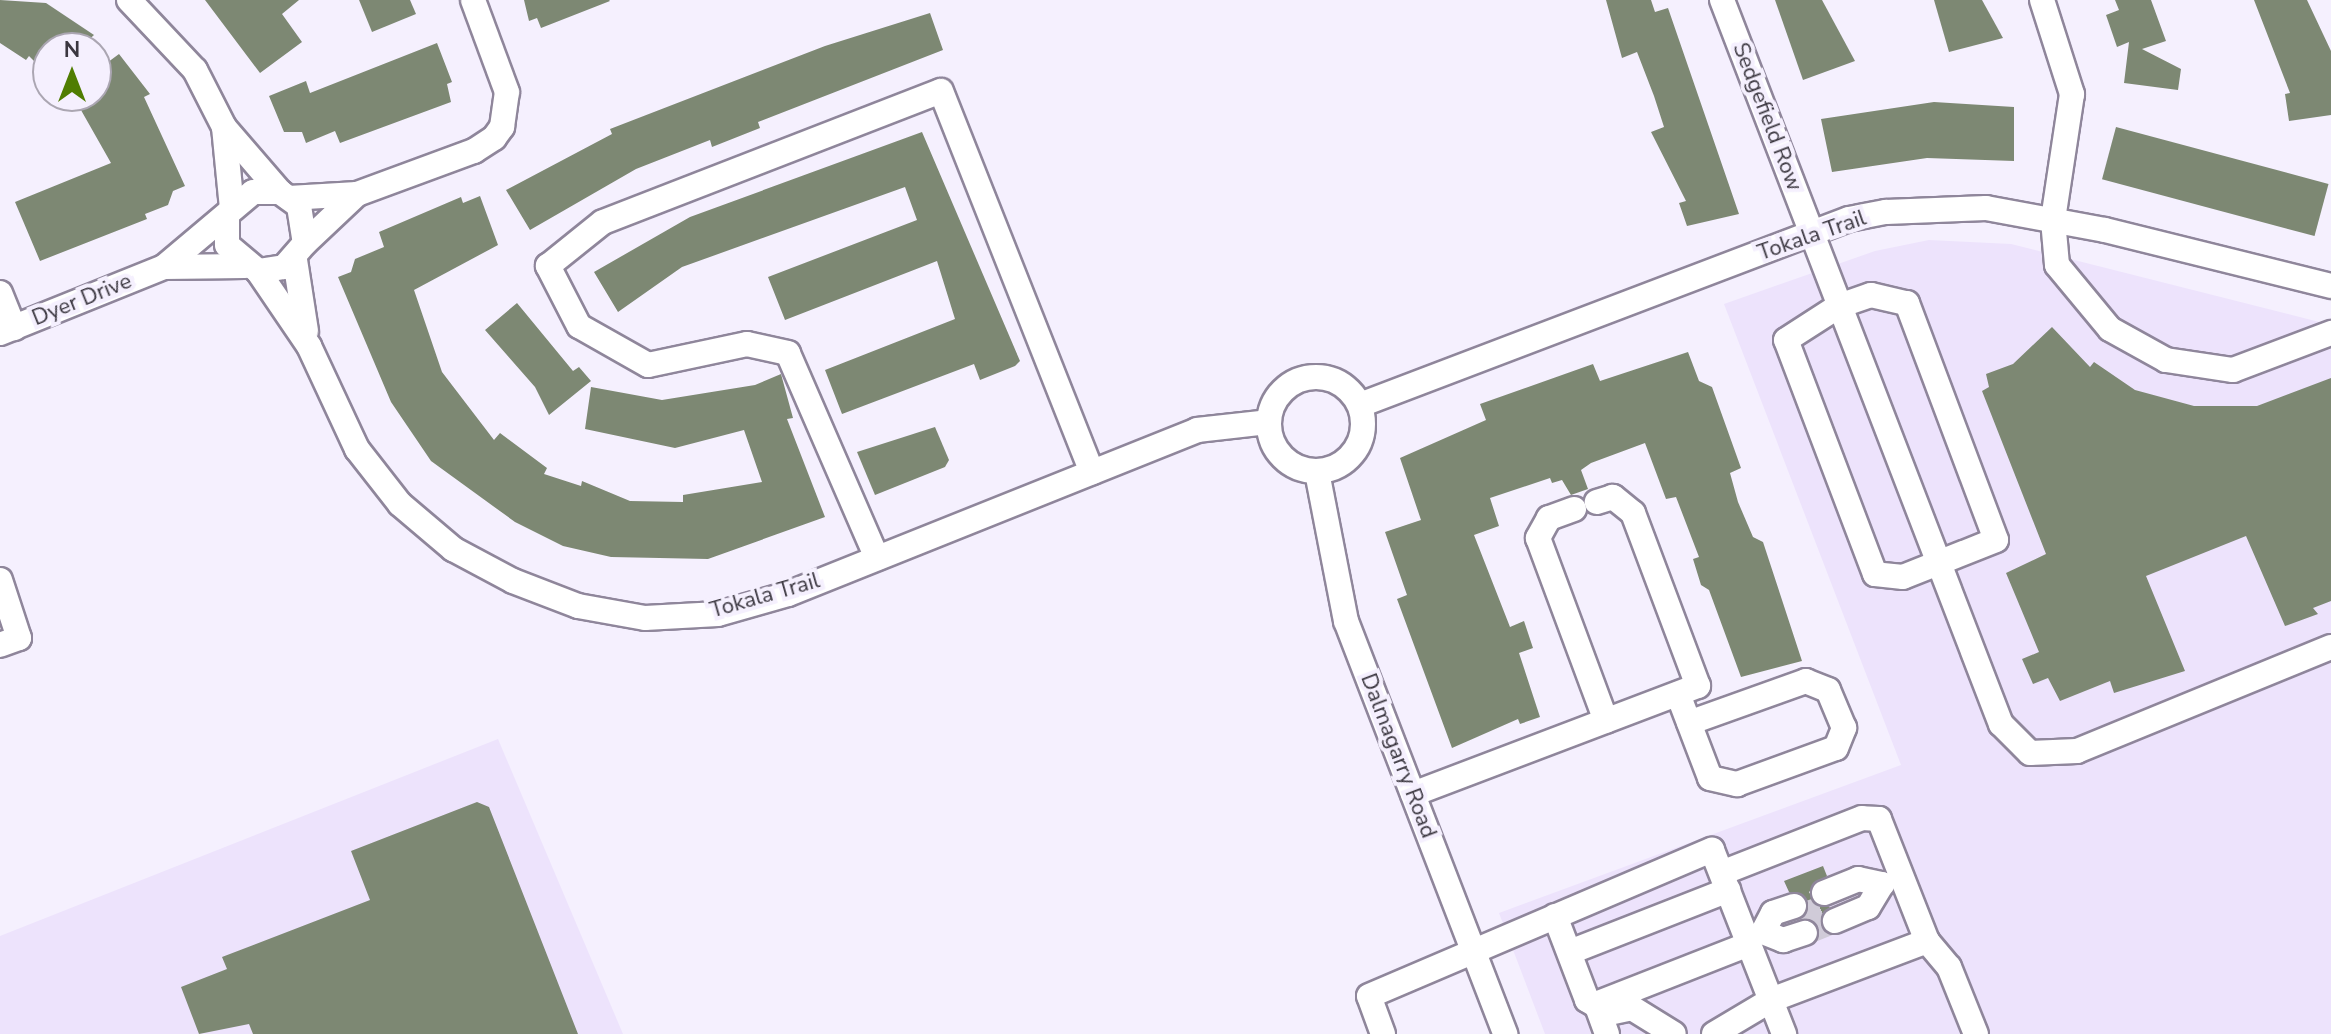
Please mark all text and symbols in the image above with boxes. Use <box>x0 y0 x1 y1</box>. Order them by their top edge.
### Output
north arrow <box>32 32 112 112</box>
text: N <box>64 35 80 65</box>
street label: Sedgefield Row <box>1727 39 1807 195</box>
street label: Tokala Trail <box>1754 205 1870 267</box>
street label: Dyer Drive <box>28 268 136 332</box>
street label: Tokala Trail <box>707 568 823 624</box>
street label: Dalmagarry Road <box>1354 670 1442 842</box>

